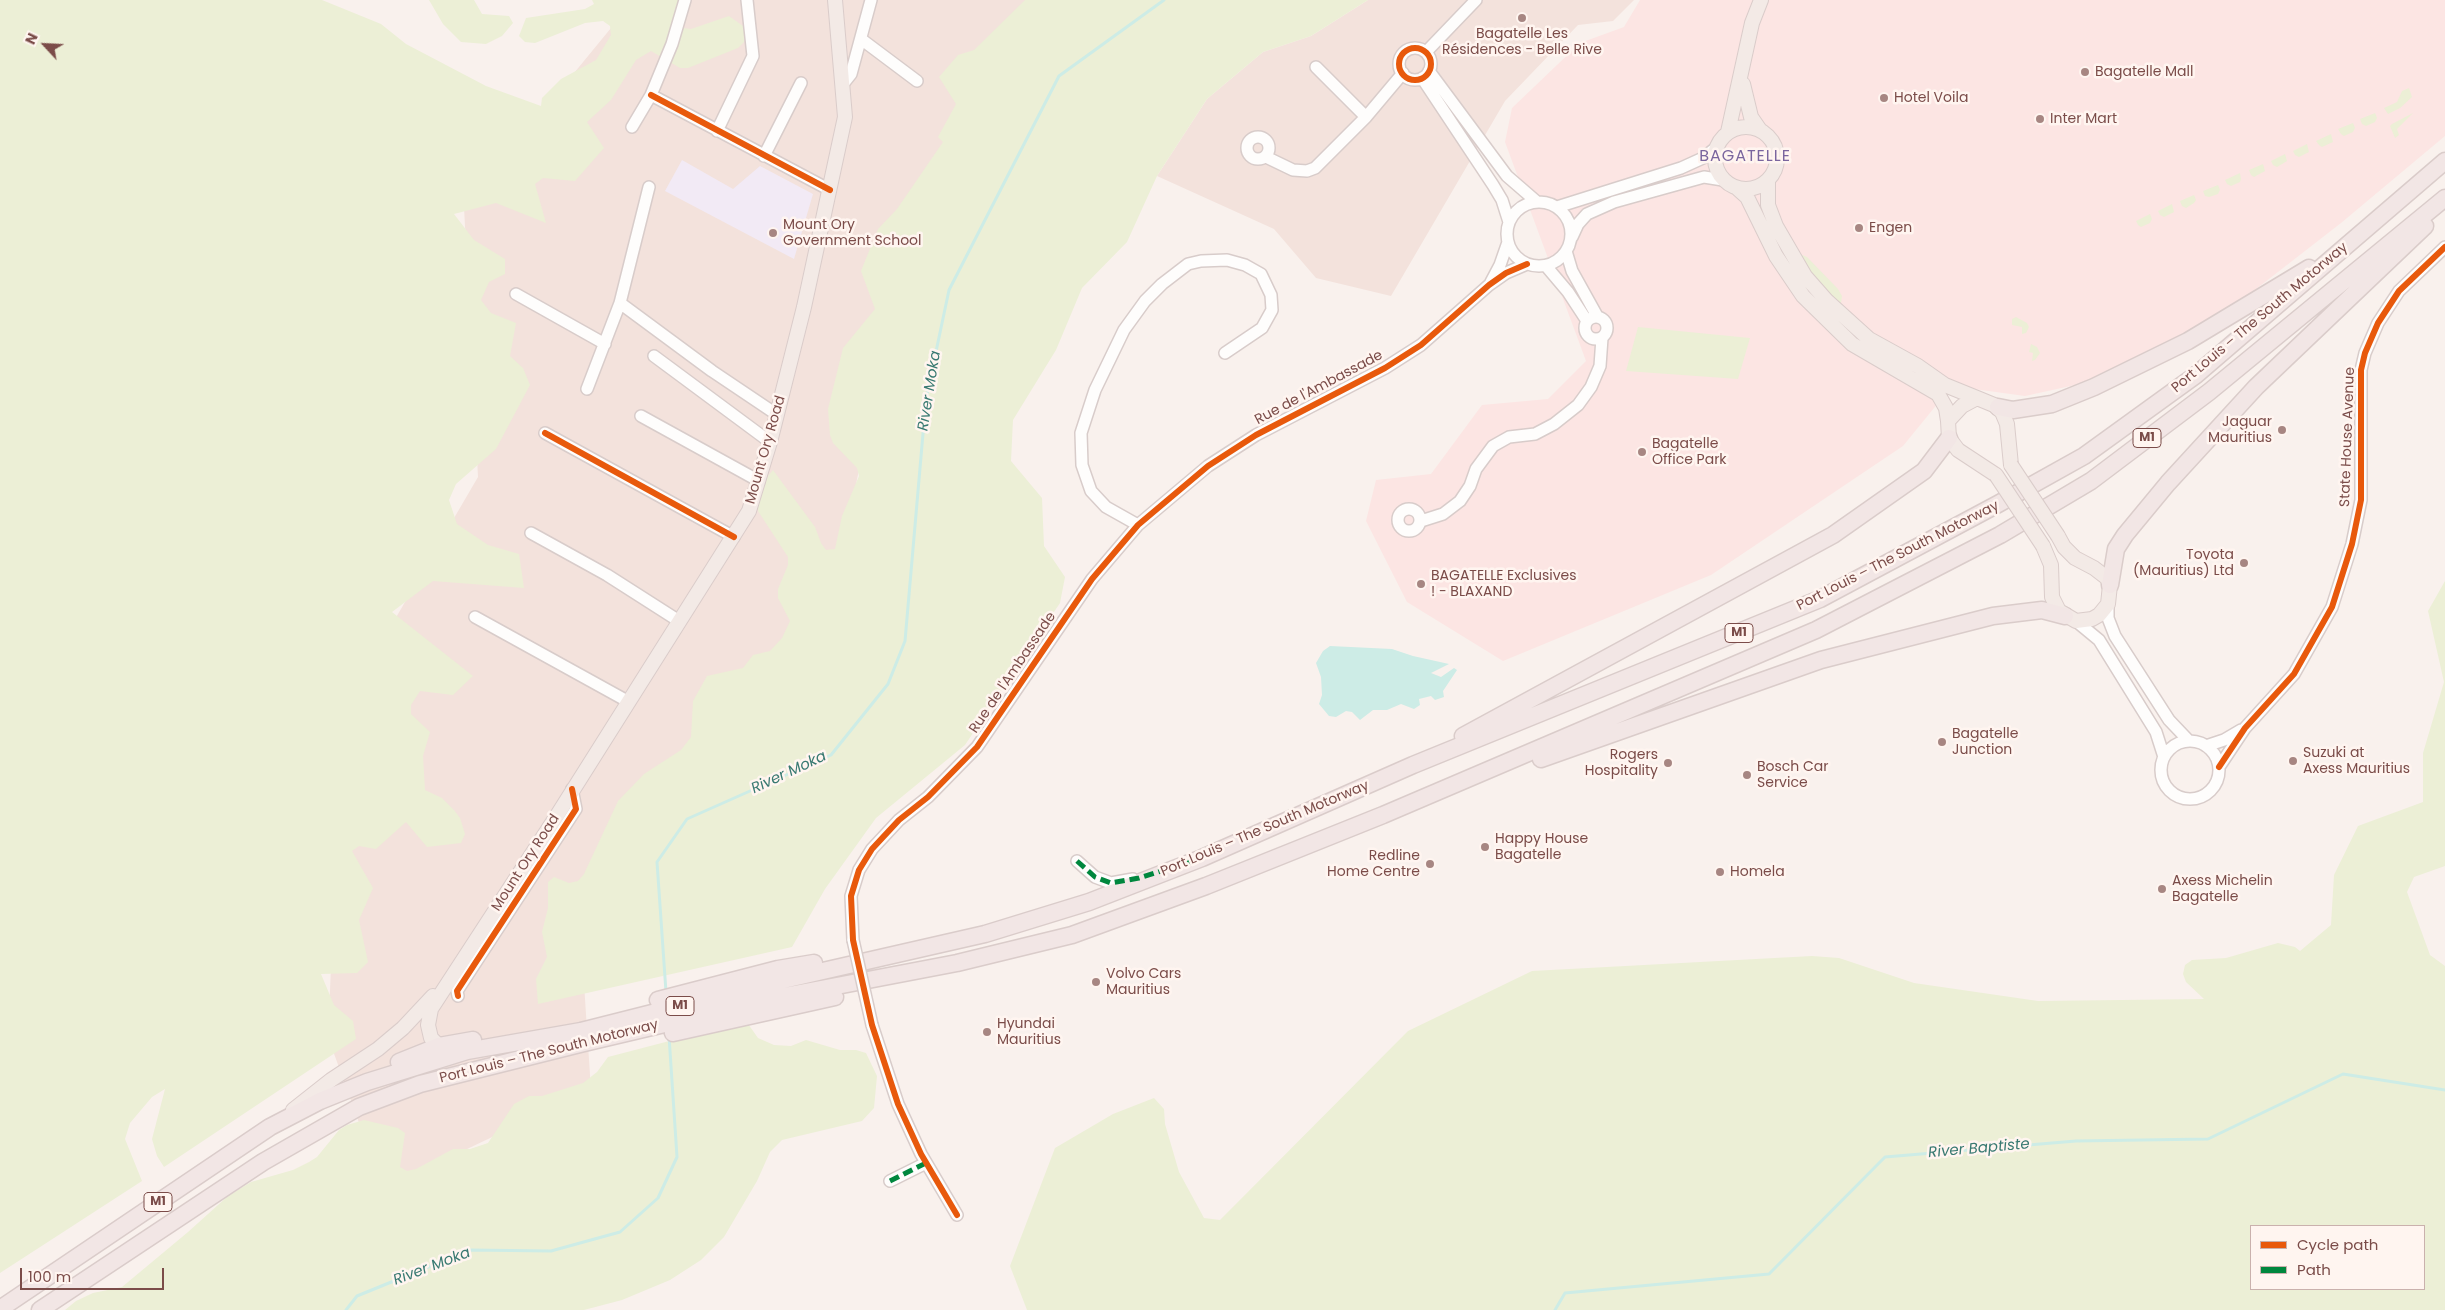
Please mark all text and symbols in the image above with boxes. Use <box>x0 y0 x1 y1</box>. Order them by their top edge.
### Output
marker: Bagatelle Les Résidences - Belle Rive <box>1516 12 1528 24</box>
north arrow <box>20 20 70 70</box>
place label: Bagatelle Les Résidences - Belle Rive <box>1442 26 1602 58</box>
text: N <box>20 30 43 48</box>
place label: Bagatelle Mall <box>2095 64 2193 80</box>
marker: Bagatelle Mall <box>2079 66 2091 78</box>
place label: Hotel Voila <box>1894 90 1968 106</box>
marker: Hotel Voila <box>1878 92 1890 104</box>
place label: Inter Mart <box>2050 111 2117 127</box>
marker: Inter Mart <box>2034 113 2046 125</box>
district label: BAGATELLE <box>1698 147 1792 167</box>
place label: Mount Ory Government School <box>783 217 922 250</box>
place label: Engen <box>1869 220 1912 236</box>
marker: Engen <box>1853 222 1865 234</box>
marker: Mount Ory Government School <box>767 227 779 239</box>
street label: Port Louis – The South Motorway <box>2168 239 2352 397</box>
street label: Rue de l'Ambassade <box>1252 347 1386 429</box>
water label: River Moka <box>915 350 945 432</box>
street label: State House Avenue <box>2337 367 2359 507</box>
street label: Mount Ory Road <box>742 394 790 506</box>
place label: Jaguar Mauritius <box>2208 414 2272 447</box>
marker: Jaguar Mauritius <box>2276 424 2288 436</box>
road number: M1 <box>2133 428 2161 448</box>
place label: Bagatelle Office Park <box>1652 436 1727 468</box>
marker: Bagatelle Office Park <box>1636 446 1648 458</box>
street label: Port Louis – The South Motorway <box>1794 497 2002 615</box>
place label: Toyota (Mauritius) Ltd <box>2133 547 2234 580</box>
marker: Toyota (Mauritius) Ltd <box>2238 557 2250 569</box>
place label: BAGATELLE Exclusives ! - BLAXAND <box>1431 568 1577 600</box>
marker: BAGATELLE Exclusives ! - BLAXAND <box>1415 578 1427 590</box>
street label: Rue de l'Ambassade <box>966 609 1060 737</box>
road number: M1 <box>1725 624 1753 642</box>
place label: Bagatelle Junction <box>1952 726 2018 759</box>
marker: Bagatelle Junction <box>1936 736 1948 748</box>
place label: Suzuki at Axess Mauritius <box>2303 745 2410 778</box>
place label: Rogers Hospitality <box>1585 747 1658 780</box>
water label: River Moka <box>749 748 829 798</box>
marker: Suzuki at Axess Mauritius <box>2287 755 2299 767</box>
marker: Rogers Hospitality <box>1662 757 1674 769</box>
place label: Bosch Car Service <box>1757 759 1829 792</box>
marker: Bosch Car Service <box>1741 769 1753 781</box>
street label: Port Louis – The South Motorway <box>1158 777 1372 881</box>
street label: Mount Ory Road <box>488 811 564 915</box>
place label: Happy House Bagatelle <box>1495 831 1588 864</box>
marker: Happy House Bagatelle <box>1479 841 1491 853</box>
place label: Redline Home Centre <box>1327 848 1420 880</box>
marker: Redline Home Centre <box>1424 858 1436 870</box>
place label: Homela <box>1730 864 1785 880</box>
marker: Homela <box>1714 866 1726 878</box>
place label: Axess Michelin Bagatelle <box>2172 873 2273 906</box>
marker: Axess Michelin Bagatelle <box>2156 883 2168 895</box>
place label: Volvo Cars Mauritius <box>1106 966 1181 999</box>
marker: Volvo Cars Mauritius <box>1090 976 1102 988</box>
road number: M1 <box>666 996 694 1016</box>
place label: Hyundai Mauritius <box>997 1016 1061 1048</box>
street label: Port Louis – The South Motorway <box>438 1017 660 1087</box>
marker: Hyundai Mauritius <box>981 1026 993 1038</box>
water label: River Baptiste <box>1928 1136 2030 1162</box>
road number: M1 <box>144 1192 172 1212</box>
legend <box>2250 1225 2425 1290</box>
text: Cycle path <box>2297 1234 2378 1255</box>
water label: River Moka <box>391 1244 473 1290</box>
scale bar <box>22 1258 166 1290</box>
text: Path <box>2297 1259 2331 1280</box>
text: 100 m <box>28 1266 71 1287</box>

